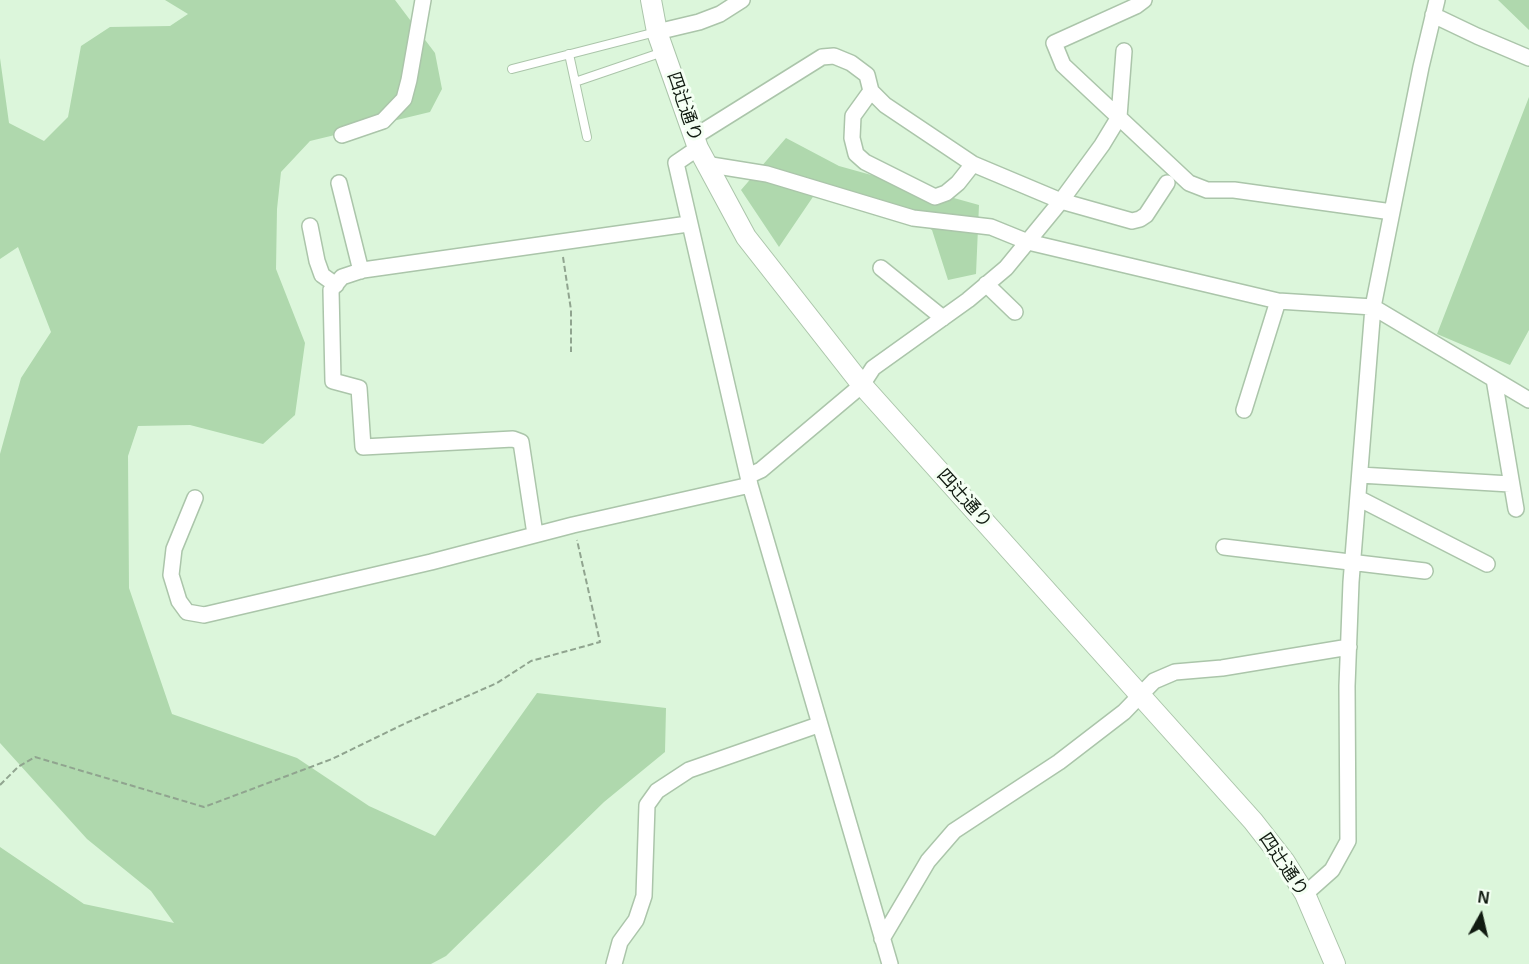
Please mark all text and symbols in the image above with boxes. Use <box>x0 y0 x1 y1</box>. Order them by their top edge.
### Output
street label: 四辻通り <box>662 69 706 145</box>
street label: 四辻通り <box>932 465 996 533</box>
street label: 四辻通り <box>1254 829 1312 901</box>
north arrow <box>1451 886 1511 946</box>
text: N <box>1477 888 1490 907</box>

